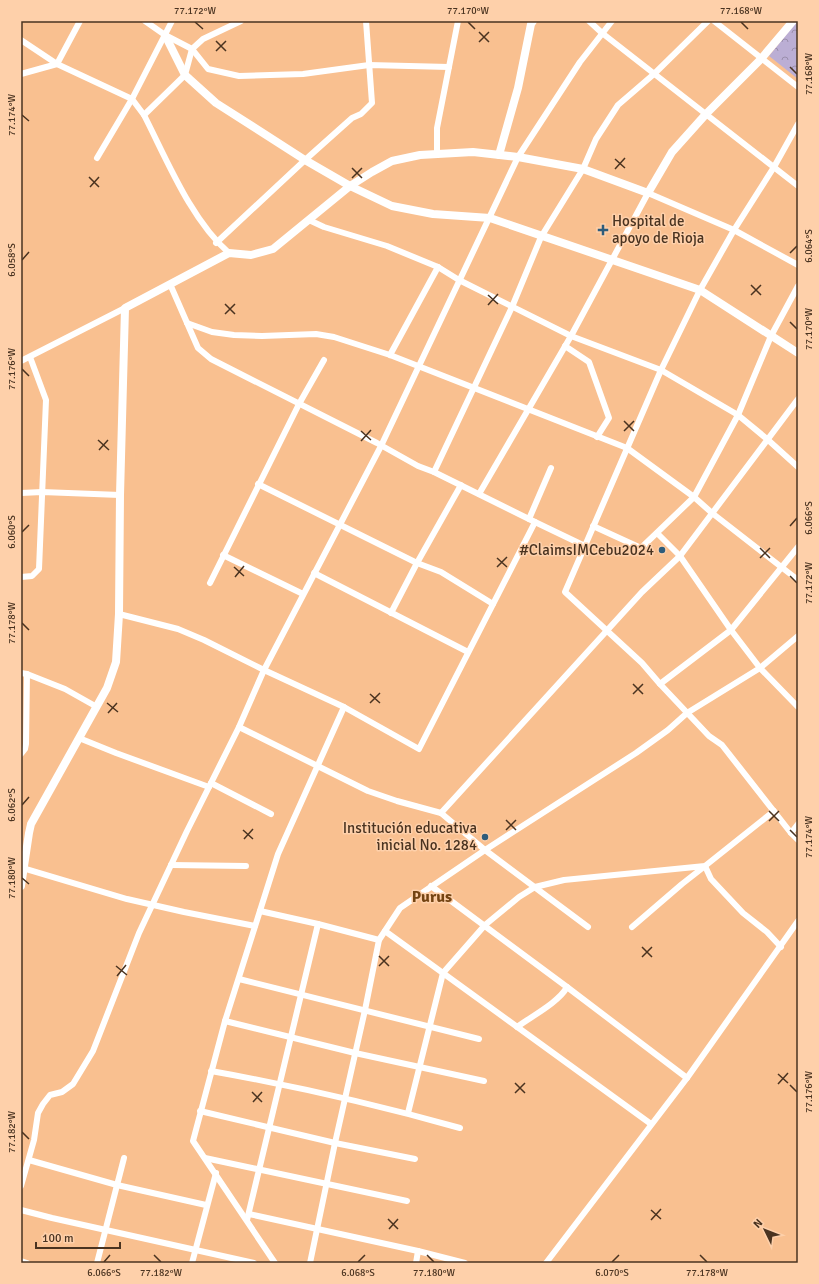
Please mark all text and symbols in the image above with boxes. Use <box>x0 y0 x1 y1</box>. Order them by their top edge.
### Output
text: 77.172°W <box>174 5 216 17</box>
text: 77.170°W <box>447 5 489 17</box>
text: 77.168°W <box>720 5 762 17</box>
text: 77.168°W <box>803 53 815 95</box>
text: 77.174°W <box>6 94 18 136</box>
place label: Hospital de apoyo de Rioja <box>612 212 704 247</box>
marker: Hospital de apoyo de Rioja <box>597 224 609 236</box>
text: 6.064°S <box>803 229 815 263</box>
text: 6.058°S <box>6 243 18 277</box>
text: 77.170°W <box>803 308 815 350</box>
text: 77.176°W <box>6 348 18 390</box>
text: 6.066°S <box>803 501 815 535</box>
text: 6.060°S <box>6 515 18 549</box>
place label: #ClaimsIMCebu2024 <box>519 541 654 559</box>
marker: #ClaimsIMCebu2024 <box>657 545 667 555</box>
text: 77.172°W <box>803 562 815 604</box>
text: 77.178°W <box>6 602 18 644</box>
text: 6.062°S <box>6 788 18 822</box>
text: 77.174°W <box>803 816 815 858</box>
place label: Institución educativa inicial No. 1284 <box>343 819 477 854</box>
marker: Institución educativa inicial No. 1284 <box>480 832 490 842</box>
text: 77.180°W <box>6 857 18 899</box>
district label: Purus <box>412 887 452 907</box>
text: 77.176°W <box>803 1071 815 1113</box>
text: 77.182°W <box>6 1111 18 1153</box>
north arrow <box>745 1210 785 1250</box>
text: N <box>751 1216 765 1231</box>
scale bar <box>36 1224 120 1250</box>
text: 100 m <box>42 1231 74 1246</box>
text: 6.066°S <box>87 1267 121 1279</box>
text: 77.182°W <box>140 1267 182 1279</box>
text: 6.068°S <box>341 1267 375 1279</box>
text: 77.180°W <box>413 1267 455 1279</box>
text: 6.070°S <box>595 1267 629 1279</box>
text: 77.178°W <box>686 1267 728 1279</box>

